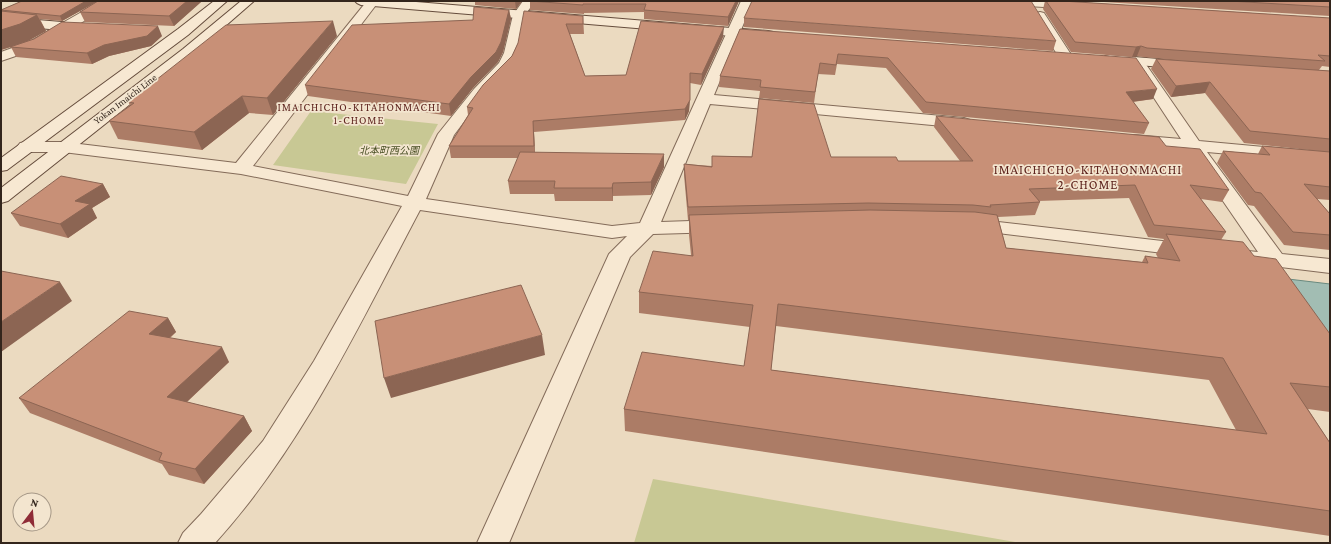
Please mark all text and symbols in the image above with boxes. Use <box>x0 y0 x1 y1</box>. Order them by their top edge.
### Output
street label: Yokan Imaichi Line <box>91 71 159 126</box>
district label: IMAICHICHO-KITAHONMACHI 1-CHOME <box>278 101 440 126</box>
park label: 北本町西公園 <box>359 145 421 156</box>
district label: IMAICHICHO-KITAHONMACHI 2-CHOME <box>994 162 1182 192</box>
north arrow <box>12 492 52 532</box>
text: N <box>29 496 40 509</box>

